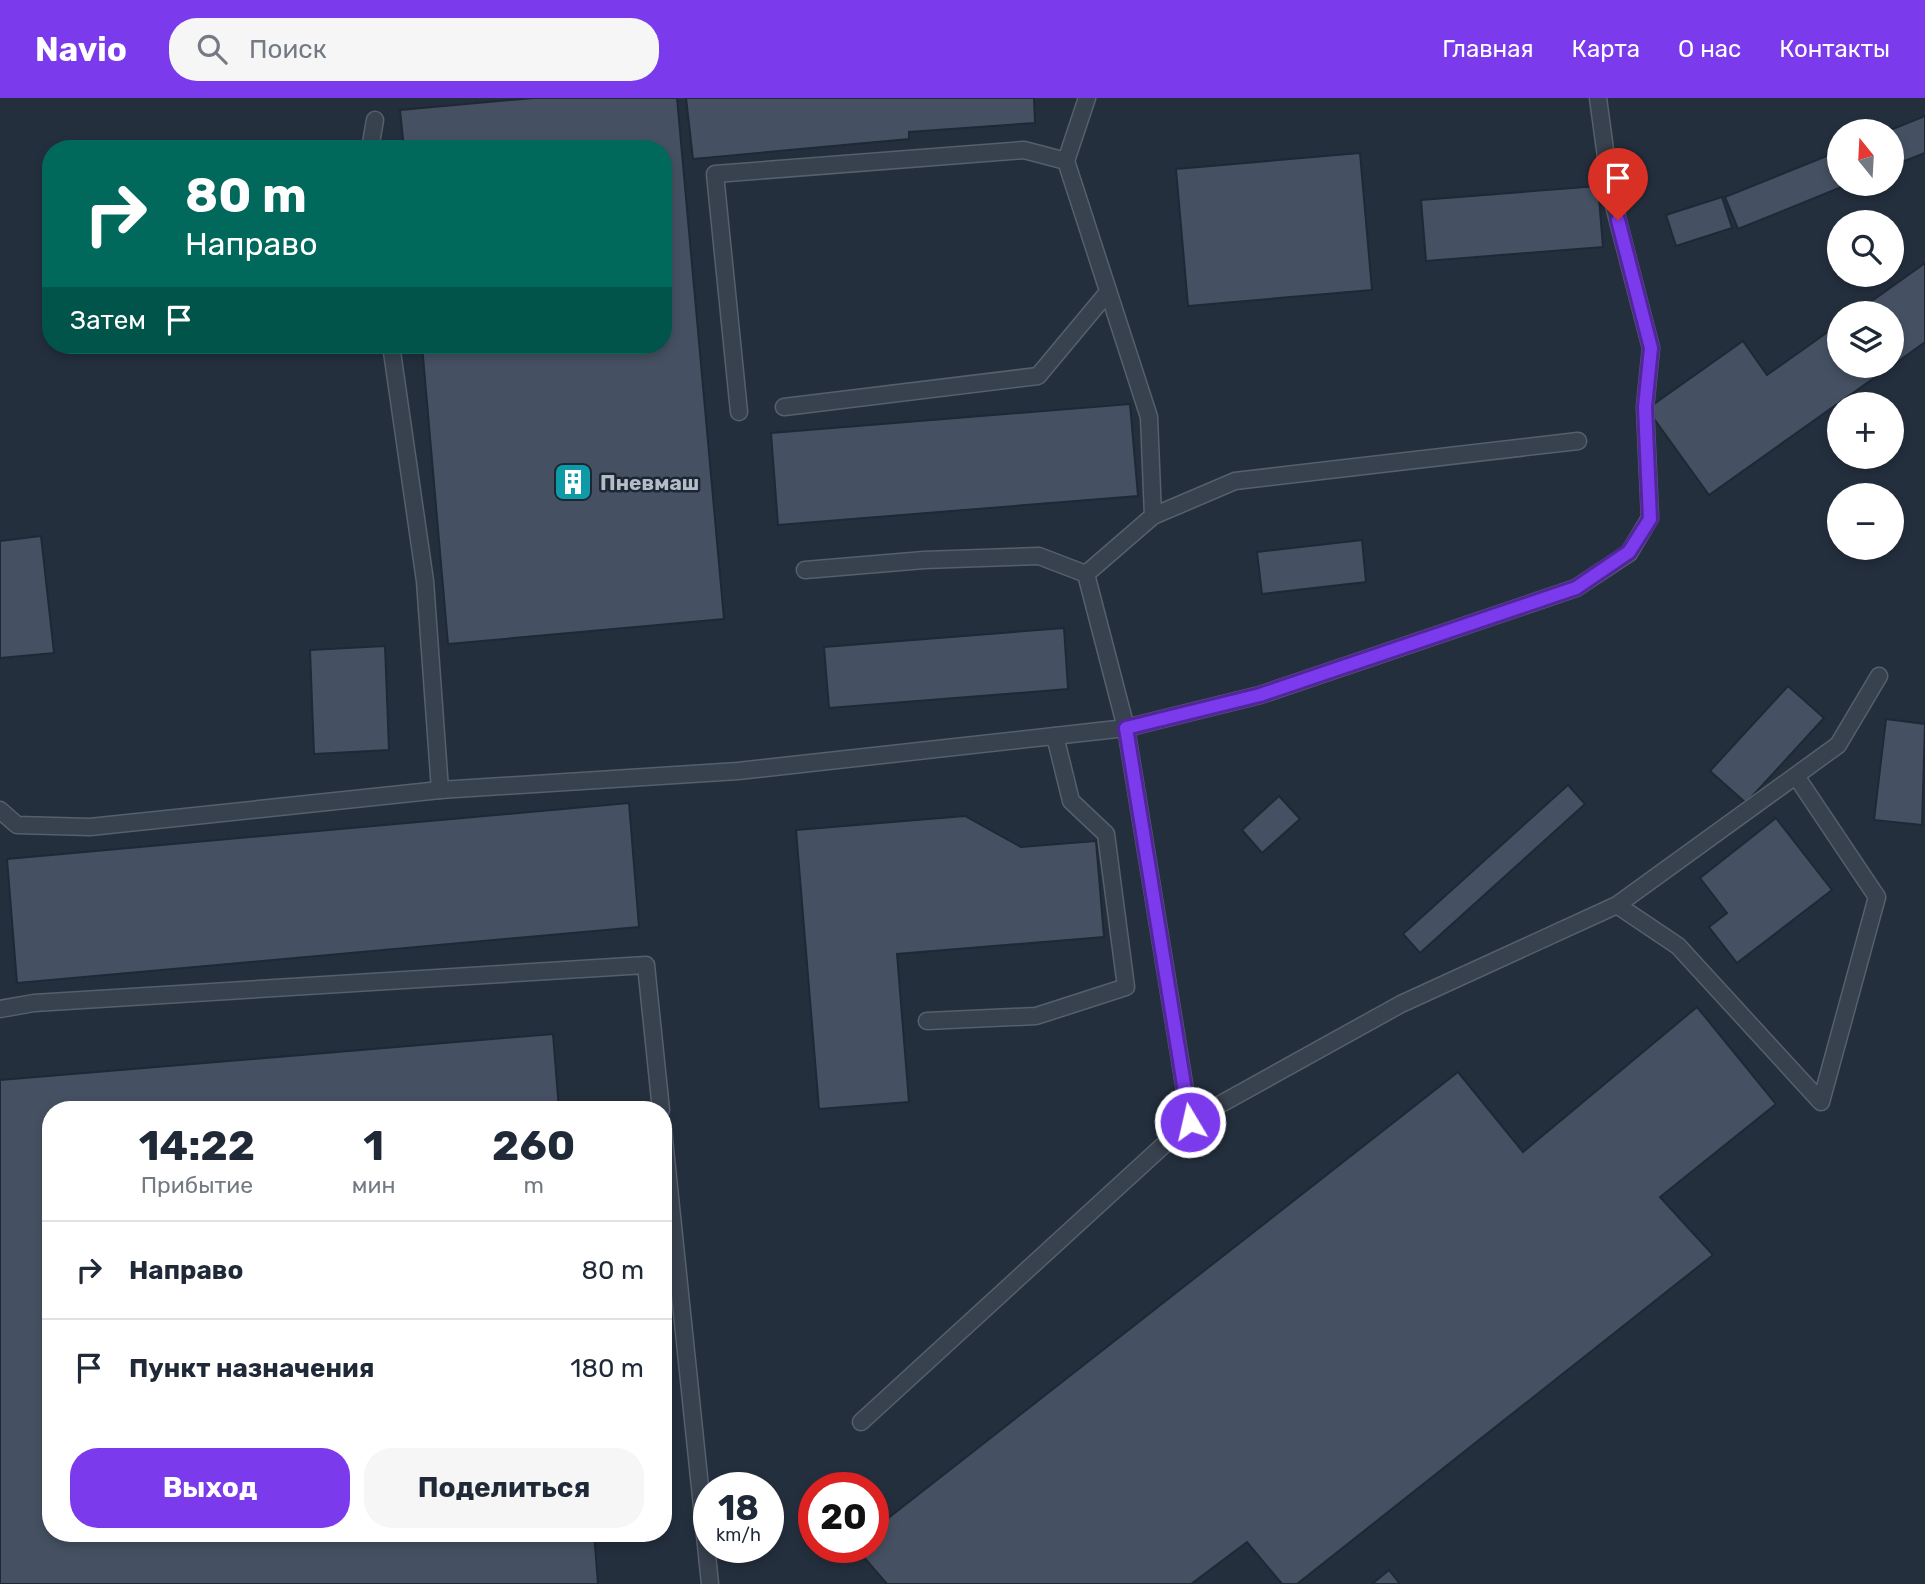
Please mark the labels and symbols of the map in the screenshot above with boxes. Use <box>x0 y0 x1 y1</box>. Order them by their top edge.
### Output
north arrow <box>1827 119 1904 196</box>
pin <box>1588 148 1648 220</box>
building icon: Пневмаш <box>552 461 594 503</box>
place label: Пневмаш <box>600 470 699 495</box>
position arrow <box>1153 1085 1227 1159</box>
speed limit sign: 20 <box>798 1472 889 1563</box>

